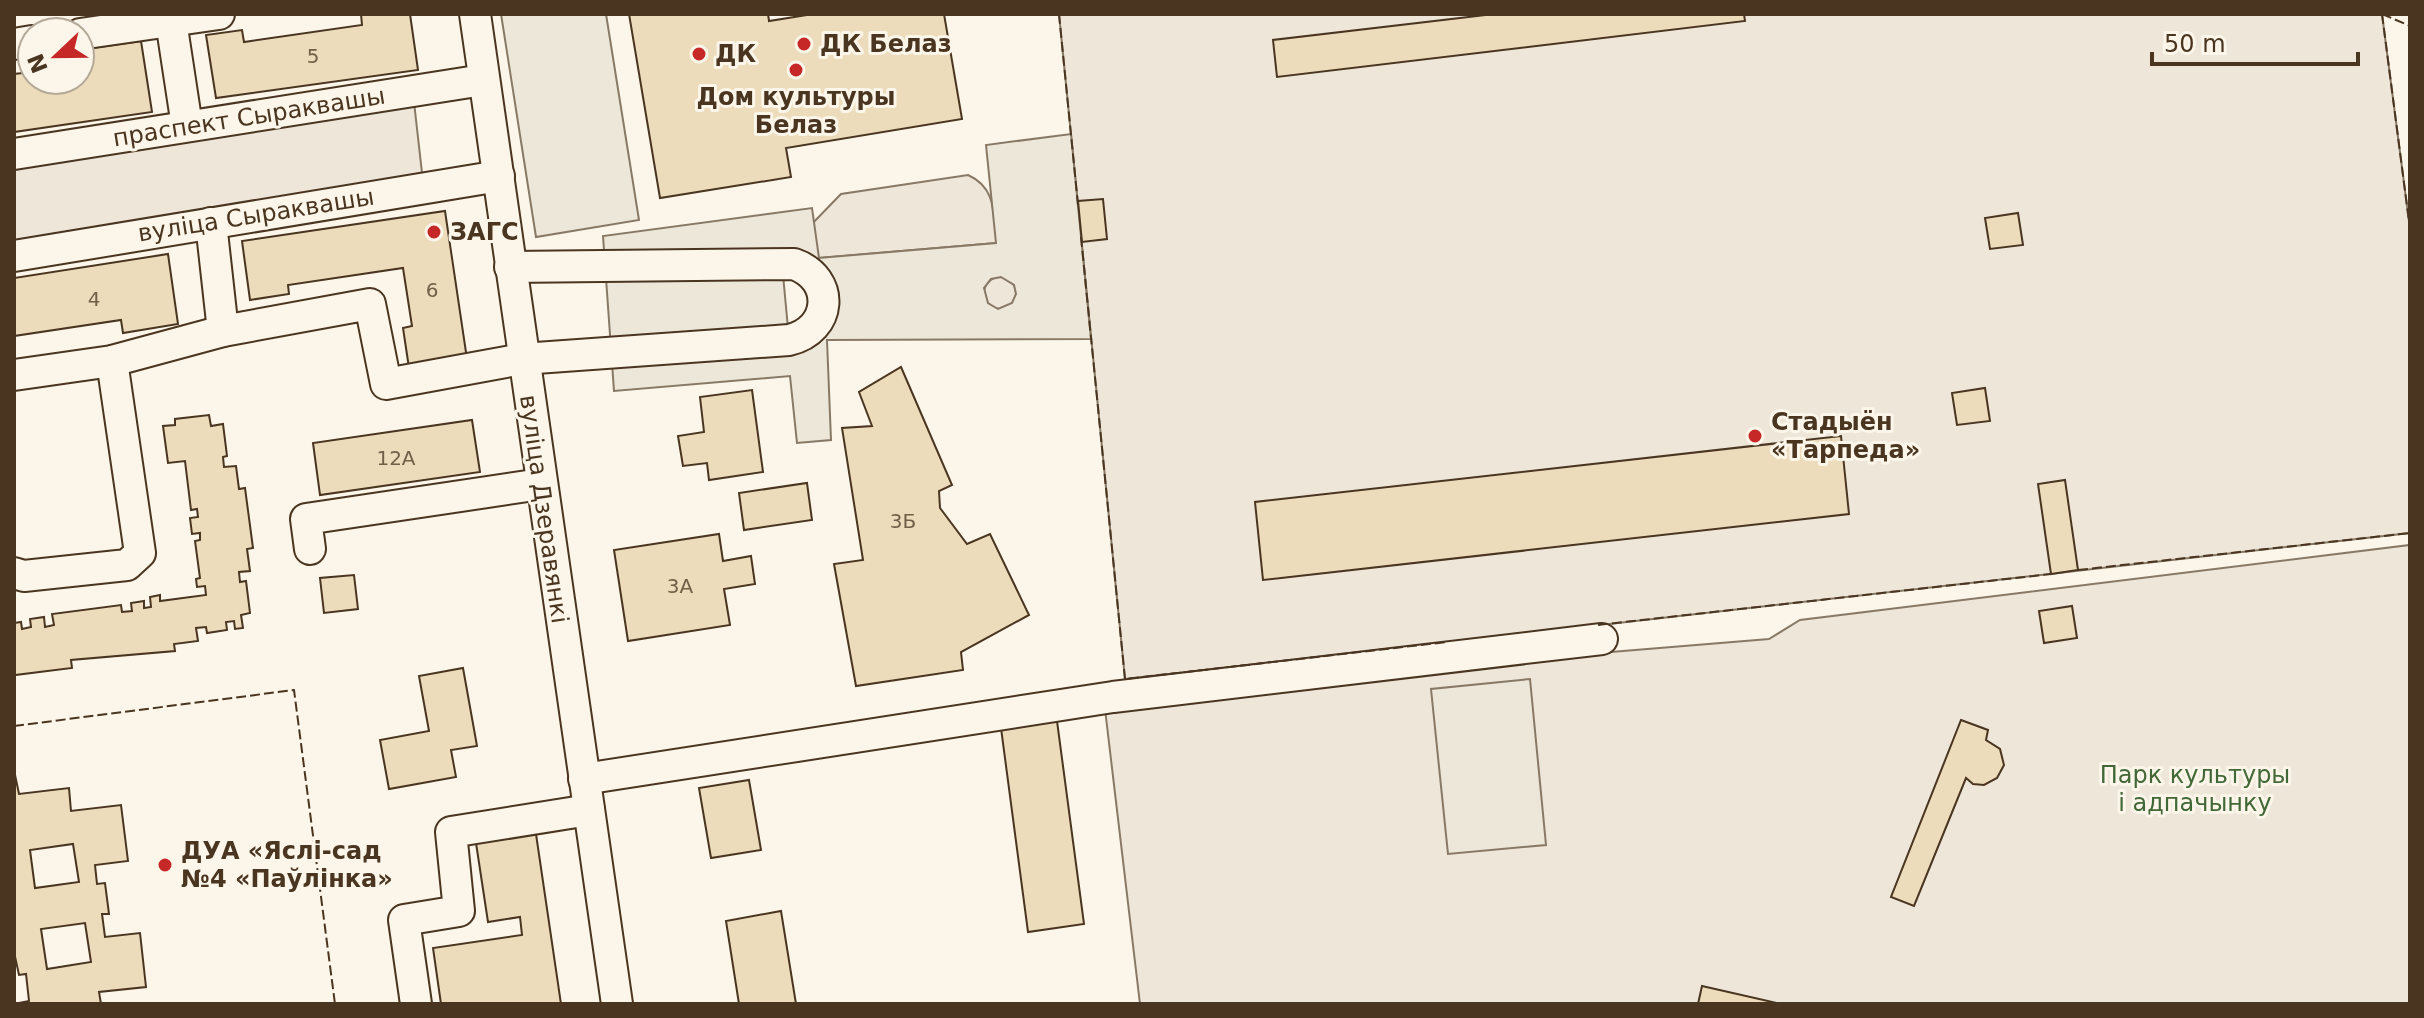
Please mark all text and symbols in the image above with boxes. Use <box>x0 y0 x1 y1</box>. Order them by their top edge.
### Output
north arrow <box>16 16 96 96</box>
scale bar <box>2152 16 2358 66</box>
place label: ДК Белаз <box>820 30 952 58</box>
text: 50 m <box>2164 30 2226 58</box>
marker: ДК Белаз <box>795 35 813 53</box>
place label: ДК <box>715 40 756 68</box>
house number: 5 <box>307 44 319 68</box>
marker: ДК <box>690 45 708 63</box>
text: N <box>23 50 53 77</box>
marker: Дом культуры Белаз <box>787 61 805 79</box>
street label: праспект Сыраквашы <box>111 82 387 152</box>
place label: Дом культуры Белаз <box>697 83 895 139</box>
street label: вуліца Сыраквашы <box>136 182 376 248</box>
place label: ЗАГС <box>450 218 519 246</box>
marker: ЗАГС <box>425 223 443 241</box>
house number: 6 <box>426 278 438 302</box>
house number: 4 <box>88 287 100 311</box>
street label: вуліца Дзеравянкі <box>514 393 574 625</box>
place label: Стадыён «Тарпеда» <box>1771 408 1920 464</box>
marker: Стадыён «Тарпеда» <box>1746 427 1764 445</box>
house number: 12А <box>376 446 416 470</box>
house number: 3Б <box>890 509 916 533</box>
house number: 3А <box>667 574 694 598</box>
park label: Парк культуры і адпачынку <box>2100 761 2290 817</box>
place label: ДУА «Яслі-сад №4 «Паўлінка» <box>181 837 393 893</box>
marker: ДУА «Яслі-сад №4 «Паўлінка» <box>156 856 174 874</box>

